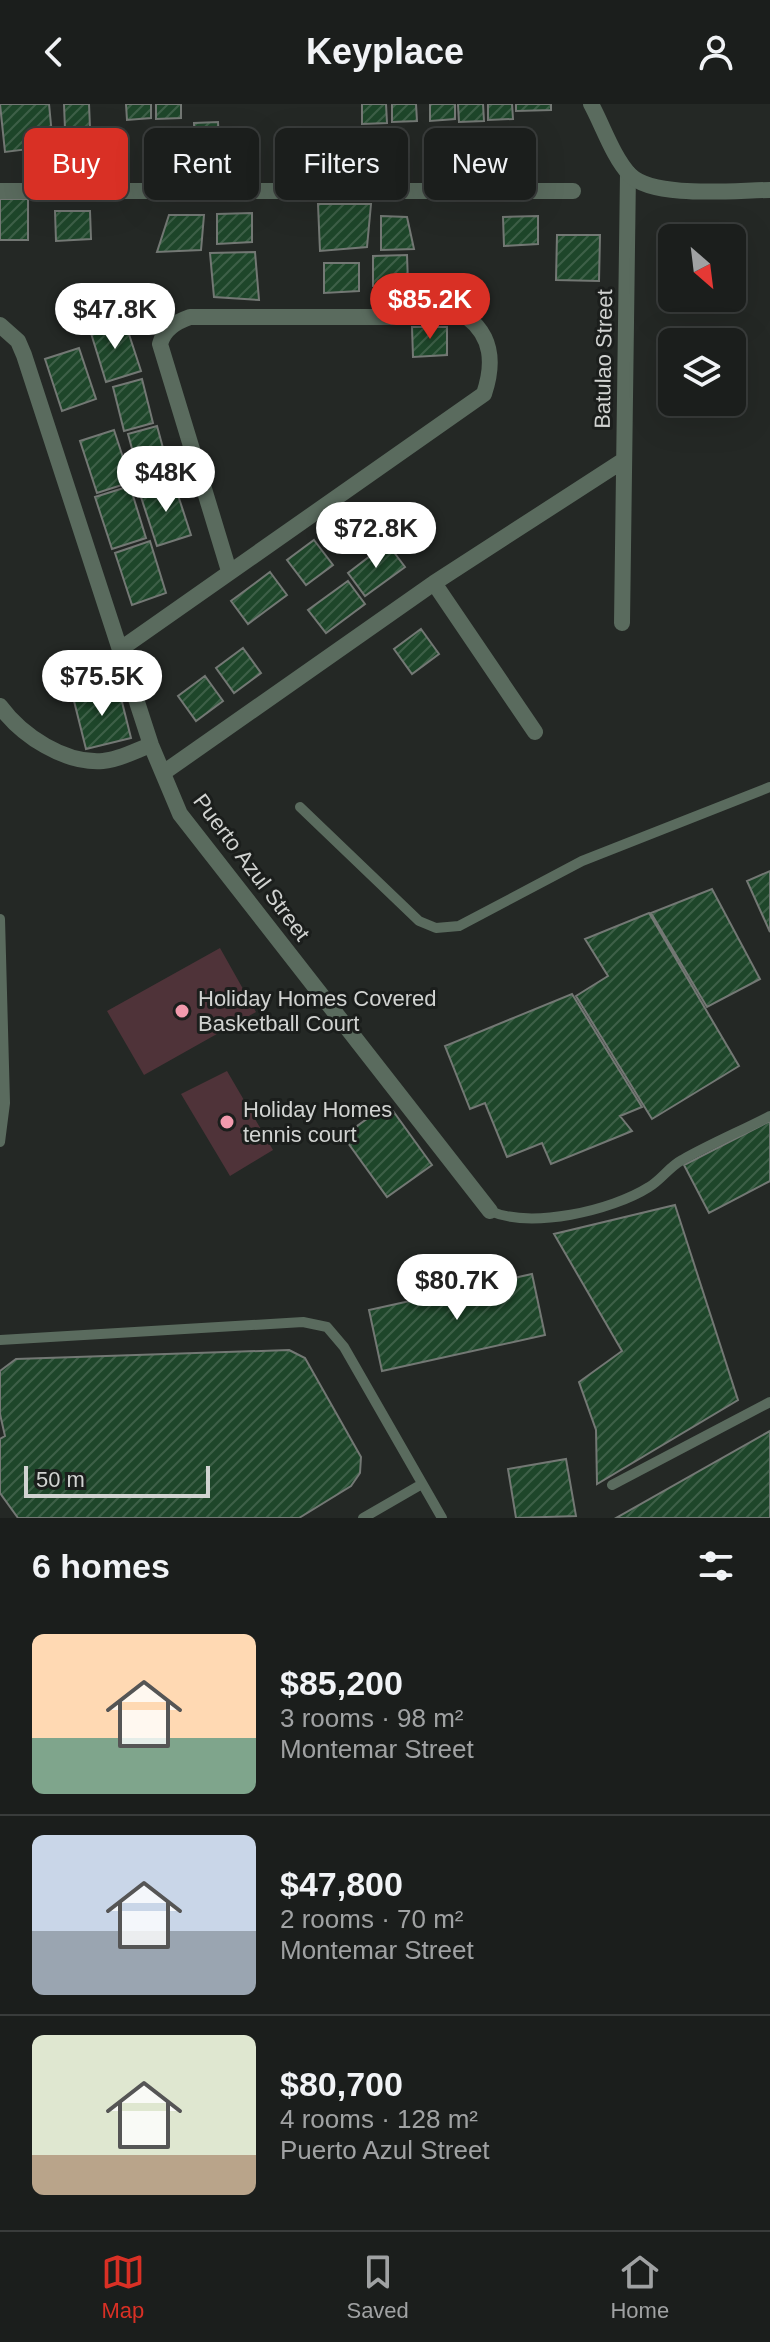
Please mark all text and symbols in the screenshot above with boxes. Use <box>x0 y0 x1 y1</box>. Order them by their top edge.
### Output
icon: back <box>32 30 76 74</box>
icon: person <box>694 30 738 74</box>
text: Keyplace <box>306 31 464 72</box>
chip: Buy <box>24 128 128 200</box>
chip: Rent <box>144 128 259 200</box>
chip: Filters <box>275 128 408 200</box>
chip: New <box>424 128 536 200</box>
north arrow <box>658 224 746 312</box>
map controls <box>658 224 746 416</box>
pin: $85.2K <box>365 273 495 341</box>
pin: $47.8K <box>50 283 180 351</box>
text: $85.2K <box>388 284 472 314</box>
street label: Batulao Street <box>590 289 617 429</box>
text: $47.8K <box>73 294 157 324</box>
button: layers <box>658 328 746 416</box>
pin: $48K <box>119 446 213 514</box>
text: $48K <box>135 457 197 487</box>
pin: $72.8K <box>311 502 441 570</box>
text: $72.8K <box>334 513 418 543</box>
pin: $75.5K <box>37 650 167 718</box>
text: $75.5K <box>60 661 144 691</box>
street label: Puerto Azul Street <box>188 789 315 946</box>
place label: Holiday Homes Covered Basketball Court <box>198 986 436 1036</box>
marker: Holiday Homes Covered Basketball Court <box>173 1002 191 1020</box>
place label: Holiday Homes tennis court <box>243 1097 392 1147</box>
marker: Holiday Homes tennis court <box>218 1113 236 1131</box>
pin: $80.7K <box>392 1254 522 1322</box>
text: $80.7K <box>415 1265 499 1295</box>
scale bar <box>24 1462 210 1498</box>
text: 50 m <box>36 1467 85 1492</box>
icon: filters <box>694 1544 738 1588</box>
text: 6 homes <box>32 1547 170 1585</box>
text: $85,200 <box>280 1664 403 1702</box>
icon: home <box>96 1666 192 1762</box>
text: 3 rooms · 98 m² <box>280 1703 464 1733</box>
text: Montemar Street <box>280 1734 474 1764</box>
text: $47,800 <box>280 1865 403 1903</box>
icon: home <box>96 1867 192 1963</box>
text: 2 rooms · 70 m² <box>280 1904 464 1934</box>
text: Montemar Street <box>280 1935 474 1965</box>
text: $80,700 <box>280 2065 403 2103</box>
icon: home <box>96 2067 192 2163</box>
text: 4 rooms · 128 m² <box>280 2104 478 2134</box>
text: Puerto Azul Street <box>280 2135 490 2165</box>
tab: Map <box>101 2250 145 2324</box>
tab: Saved <box>346 2250 409 2324</box>
tab: Home <box>610 2250 669 2324</box>

